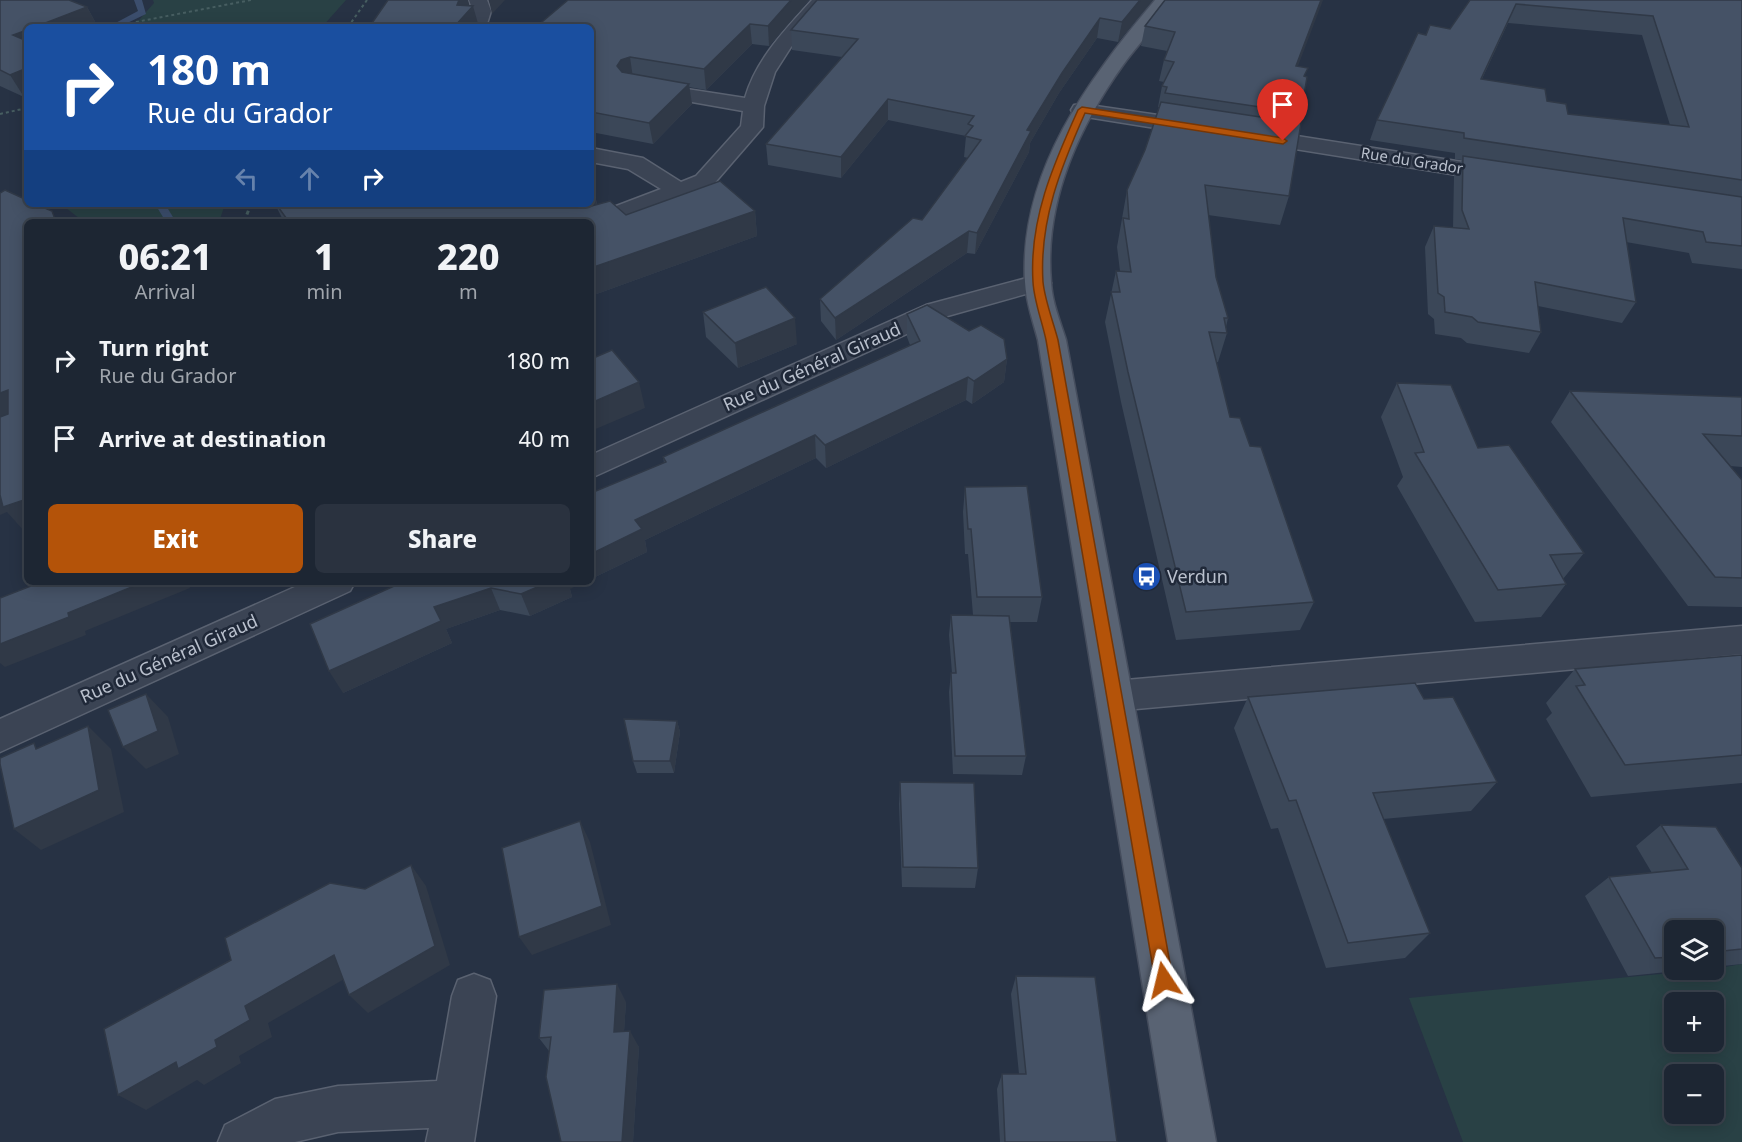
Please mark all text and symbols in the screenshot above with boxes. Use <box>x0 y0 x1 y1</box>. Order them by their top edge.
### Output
text: 180 m <box>147 40 271 97</box>
icon: right <box>48 48 126 126</box>
pin <box>1257 79 1308 141</box>
icon: arrive <box>1266 88 1299 121</box>
text: Rue du Grador <box>147 94 333 131</box>
street label: Rue du Grador <box>1360 142 1465 178</box>
icon: left <box>230 162 263 195</box>
icon: ahead <box>293 162 326 195</box>
icon: right <box>356 162 389 195</box>
text: 06:21 <box>118 232 212 281</box>
text: 1 <box>314 232 335 281</box>
text: 220 <box>437 232 500 281</box>
text: Arrival <box>135 278 196 305</box>
text: min <box>306 278 343 305</box>
text: m <box>459 278 478 305</box>
street label: Rue du Général Giraud <box>719 316 904 416</box>
text: Turn right <box>99 332 209 362</box>
icon: right <box>48 344 81 377</box>
text: 180 m <box>506 345 570 375</box>
text: Rue du Grador <box>99 362 236 389</box>
icon: arrive <box>48 422 81 455</box>
text: Arrive at destination <box>99 423 326 453</box>
text: 40 m <box>519 423 570 453</box>
button: Exit <box>48 504 303 573</box>
button: Share <box>315 504 570 573</box>
bus stop icon: Verdun <box>1130 561 1162 593</box>
place label: Verdun <box>1167 564 1228 588</box>
street label: Rue du Général Giraud <box>76 608 261 708</box>
map controls <box>1664 920 1724 1124</box>
button: layers <box>1664 920 1724 980</box>
position arrow <box>1132 948 1196 1012</box>
button: + <box>1664 992 1724 1052</box>
button: − <box>1664 1064 1724 1124</box>

